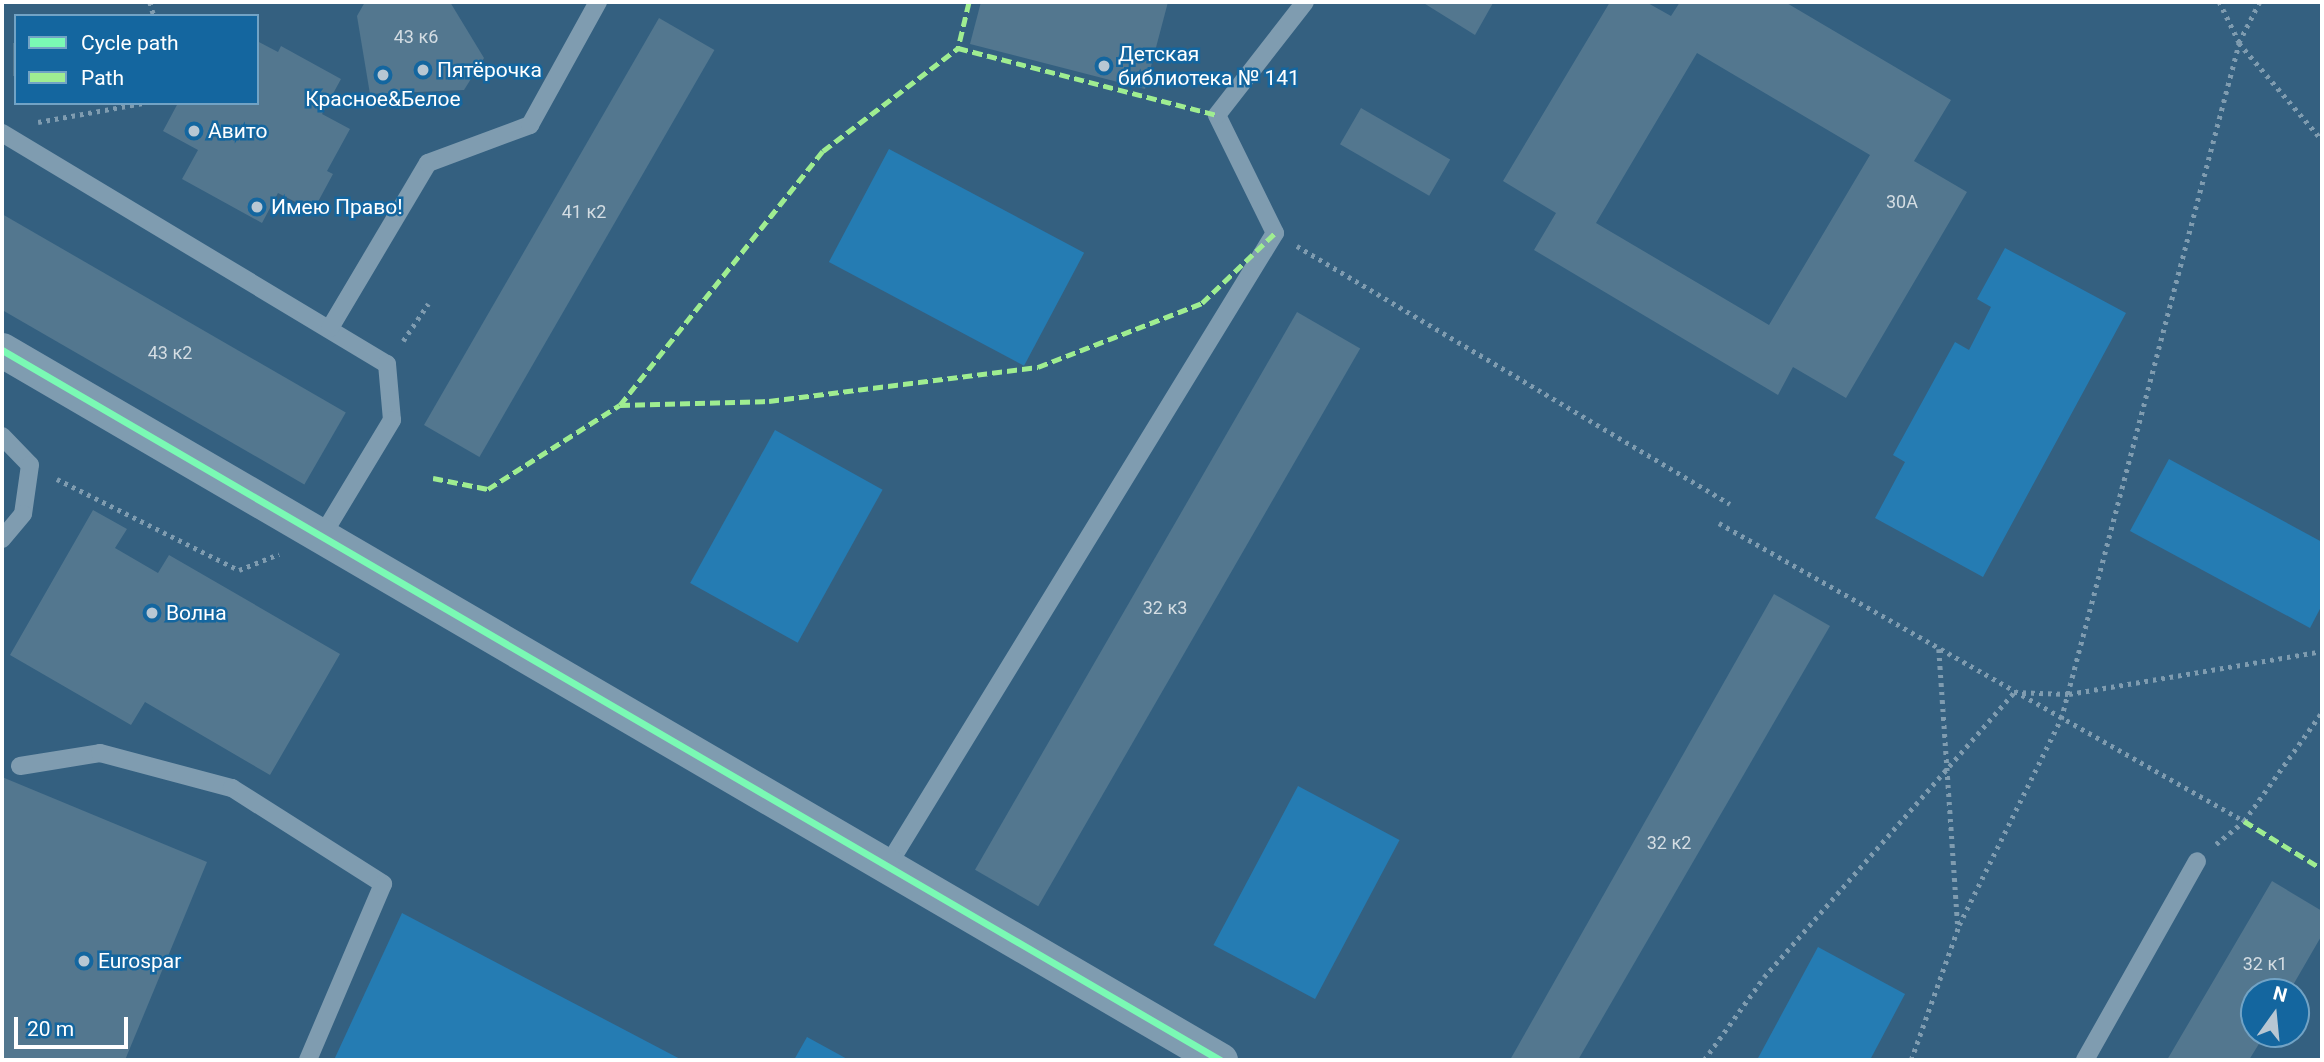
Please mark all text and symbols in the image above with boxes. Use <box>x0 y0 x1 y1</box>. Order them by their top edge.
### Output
legend <box>14 14 259 105</box>
house number: 43 к6 <box>394 26 438 48</box>
text: Cycle path <box>81 31 179 55</box>
place label: Детская библиотека № 141 <box>1118 41 1300 91</box>
place label: Пятёрочка <box>437 57 542 83</box>
marker: Детская библиотека № 141 <box>1096 58 1112 74</box>
marker: Пятёрочка <box>415 62 431 78</box>
text: Path <box>81 66 124 90</box>
marker: Красное&Белое <box>375 67 391 83</box>
place label: Красное&Белое <box>305 86 461 112</box>
place label: Авито <box>208 118 267 144</box>
marker: Авито <box>186 123 202 139</box>
house number: 30А <box>1886 191 1918 213</box>
place label: Имею Право! <box>271 194 403 220</box>
marker: Имею Право! <box>249 199 265 215</box>
house number: 41 к2 <box>562 201 606 223</box>
house number: 43 к2 <box>148 342 192 364</box>
house number: 32 к3 <box>1143 597 1187 619</box>
place label: Волна <box>166 600 227 626</box>
marker: Волна <box>144 605 160 621</box>
house number: 32 к2 <box>1647 832 1691 854</box>
place label: Eurospar <box>98 948 181 974</box>
marker: Eurospar <box>76 953 92 969</box>
house number: 32 к1 <box>2243 953 2287 975</box>
north arrow <box>2240 978 2310 1048</box>
text: N <box>2271 981 2289 1007</box>
scale bar <box>18 1002 131 1046</box>
text: 20 m <box>27 1017 74 1041</box>

